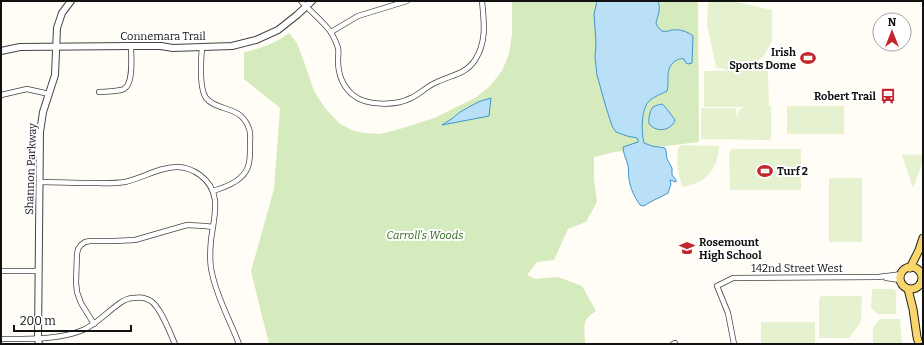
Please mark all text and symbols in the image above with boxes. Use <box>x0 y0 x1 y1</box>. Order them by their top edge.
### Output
north arrow <box>872 12 912 52</box>
text: N <box>888 16 897 29</box>
street label: Connemara Trail <box>120 30 206 43</box>
place label: Irish Sports Dome <box>729 46 796 72</box>
sports icon: Irish Sports Dome <box>799 49 817 67</box>
bus stop icon: Robert Trail <box>879 87 897 105</box>
place label: Robert Trail <box>814 90 877 103</box>
street label: Shannon Parkway <box>23 123 39 215</box>
sports icon: Turf 2 <box>756 162 774 180</box>
place label: Turf 2 <box>777 165 808 178</box>
park label: Carroll's Woods <box>386 229 464 242</box>
place label: Rosemount High School <box>699 236 762 262</box>
school or university icon: Rosemount High School <box>678 239 696 257</box>
street label: 142nd Street West <box>751 262 843 275</box>
scale bar <box>14 307 131 333</box>
text: 200 m <box>20 314 56 328</box>

